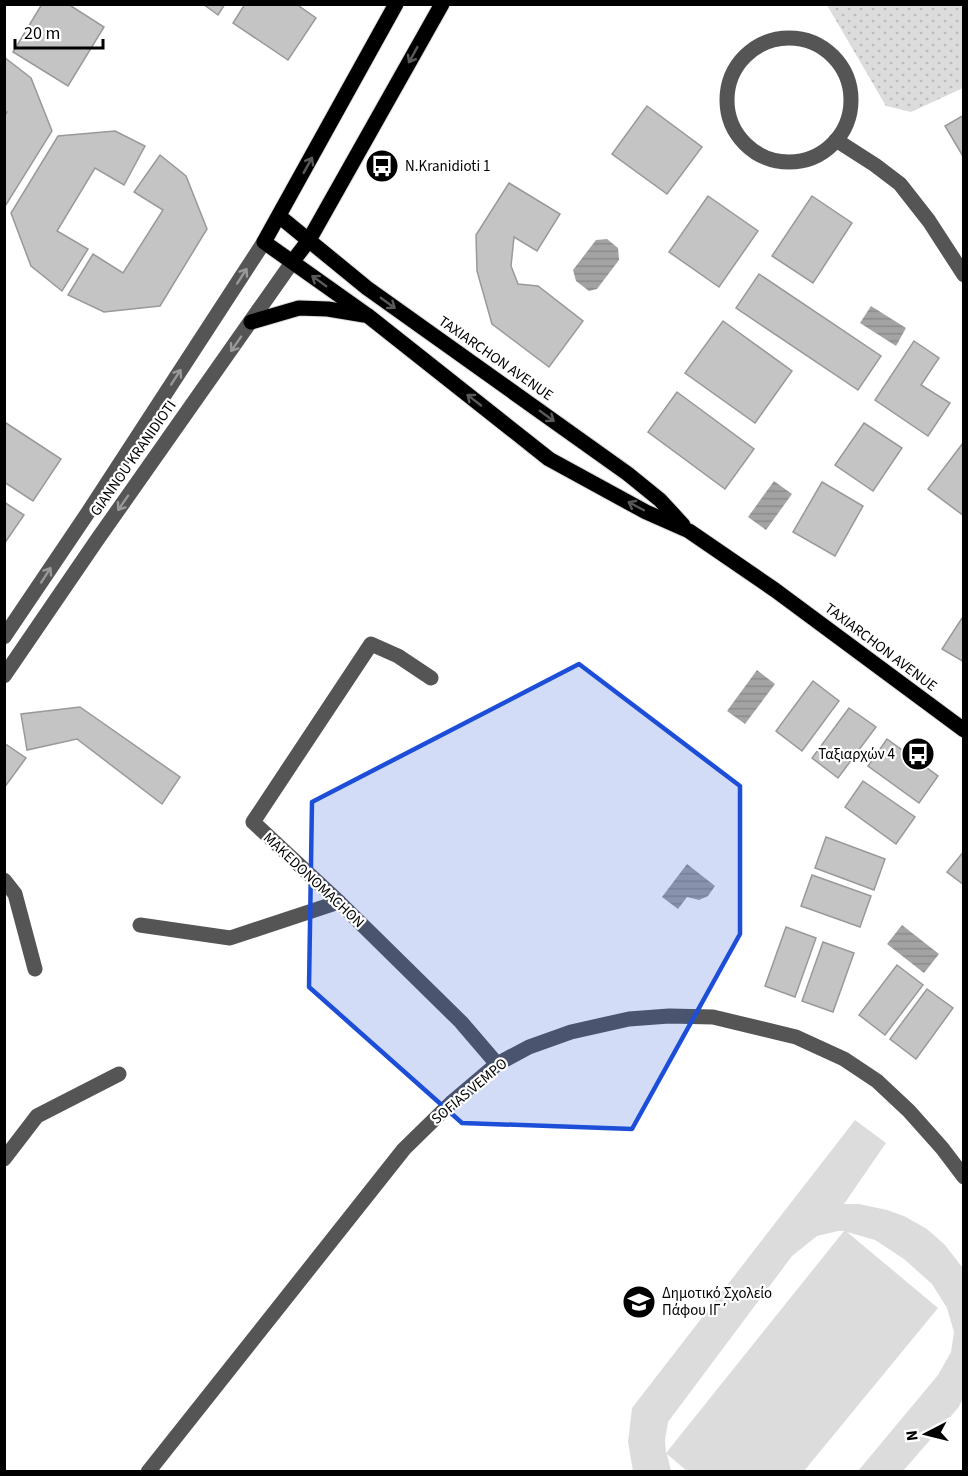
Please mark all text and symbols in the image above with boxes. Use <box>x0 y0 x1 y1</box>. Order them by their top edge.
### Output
scale bar <box>15 12 104 50</box>
text: 20 m <box>24 21 60 46</box>
one-way arrow <box>407 47 419 64</box>
bus stop icon: N.Kranidioti 1 <box>364 148 400 184</box>
place label: N.Kranidioti 1 <box>405 156 491 177</box>
one-way arrow <box>302 157 314 174</box>
one-way arrow <box>236 268 248 285</box>
one-way arrow <box>312 274 328 287</box>
one-way arrow <box>379 297 395 309</box>
street label: TAXIARCHON AVENUE <box>434 311 557 406</box>
one-way arrow <box>230 335 242 352</box>
one-way arrow <box>170 369 182 386</box>
one-way arrow <box>466 393 482 406</box>
street label: GIANNOU KRANIDIOTI <box>85 396 181 520</box>
one-way arrow <box>538 410 554 422</box>
one-way arrow <box>117 495 129 511</box>
one-way arrow <box>628 500 645 512</box>
one-way arrow <box>40 567 53 584</box>
street label: TAXIARCHON AVENUE <box>820 598 941 697</box>
bus stop icon: Ταξιαρχών 4 <box>900 736 936 772</box>
place label: Ταξιαρχών 4 <box>818 744 896 765</box>
street label: MAKEDONOMACHON <box>258 828 369 933</box>
street label: SOFIAS VEMPO <box>427 1053 512 1129</box>
place label: Δημοτικό Σχολείο Πάφου ΙΓ΄ <box>662 1283 772 1321</box>
school or university icon: Δημοτικό Σχολείο Πάφου ΙΓ΄ <box>621 1284 657 1320</box>
north arrow <box>896 1404 956 1464</box>
text: N <box>901 1429 924 1442</box>

